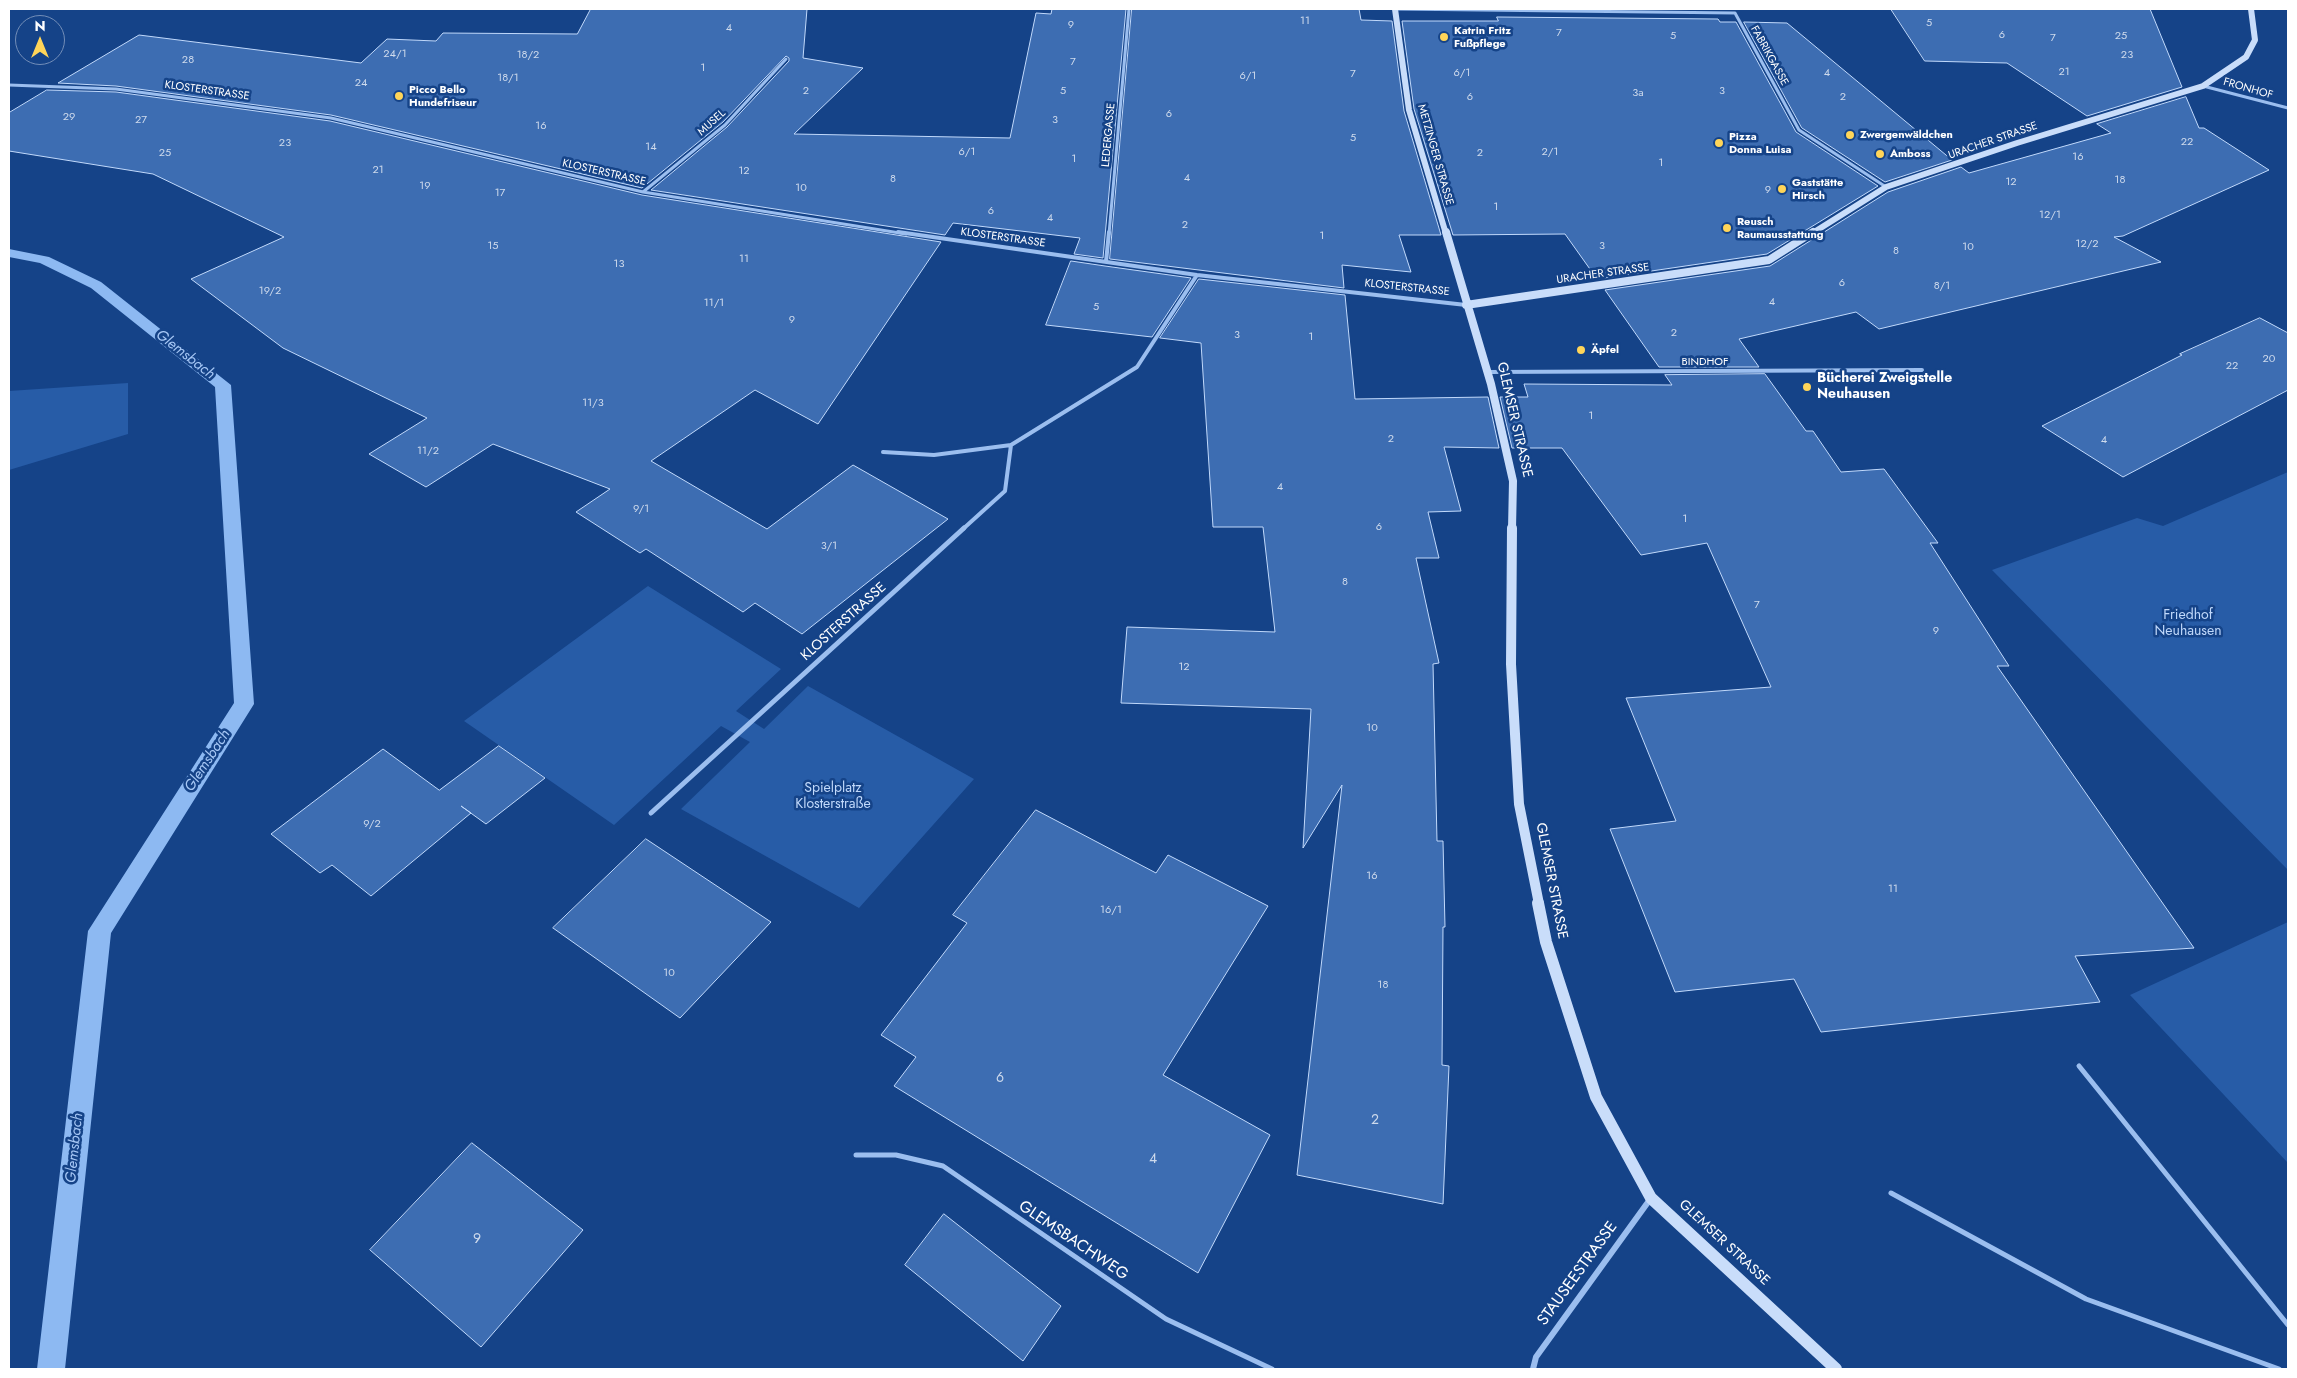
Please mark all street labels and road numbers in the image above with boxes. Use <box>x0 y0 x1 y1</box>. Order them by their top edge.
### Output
street label: FABRIKGASSE <box>1747 24 1791 88</box>
street label: FRONHOF <box>2222 76 2274 102</box>
street label: KLOSTERSTRASSE <box>164 79 250 103</box>
street label: LEDERGASSE <box>1100 102 1118 168</box>
street label: METZINGER STRASSE <box>1414 103 1456 207</box>
street label: MUSEL <box>695 107 729 139</box>
street label: URACHER STRASSE <box>1947 120 2039 162</box>
street label: KLOSTERSTRASSE <box>561 157 647 189</box>
street label: KLOSTERSTRASSE <box>960 226 1046 250</box>
street label: URACHER STRASSE <box>1556 261 1650 287</box>
street label: KLOSTERSTRASSE <box>1364 277 1450 299</box>
street label: BINDHOF <box>1682 355 1728 369</box>
street label: GLEMSER STRASSE <box>1493 361 1535 479</box>
street label: KLOSTERSTRASSE <box>798 579 890 665</box>
street label: GLEMSER STRASSE <box>1532 822 1570 940</box>
street label: GLEMSBACHWEG <box>1014 1197 1132 1285</box>
street label: GLEMSER STRASSE <box>1675 1197 1773 1289</box>
street label: STAUSEESTRASSE <box>1534 1218 1622 1330</box>

